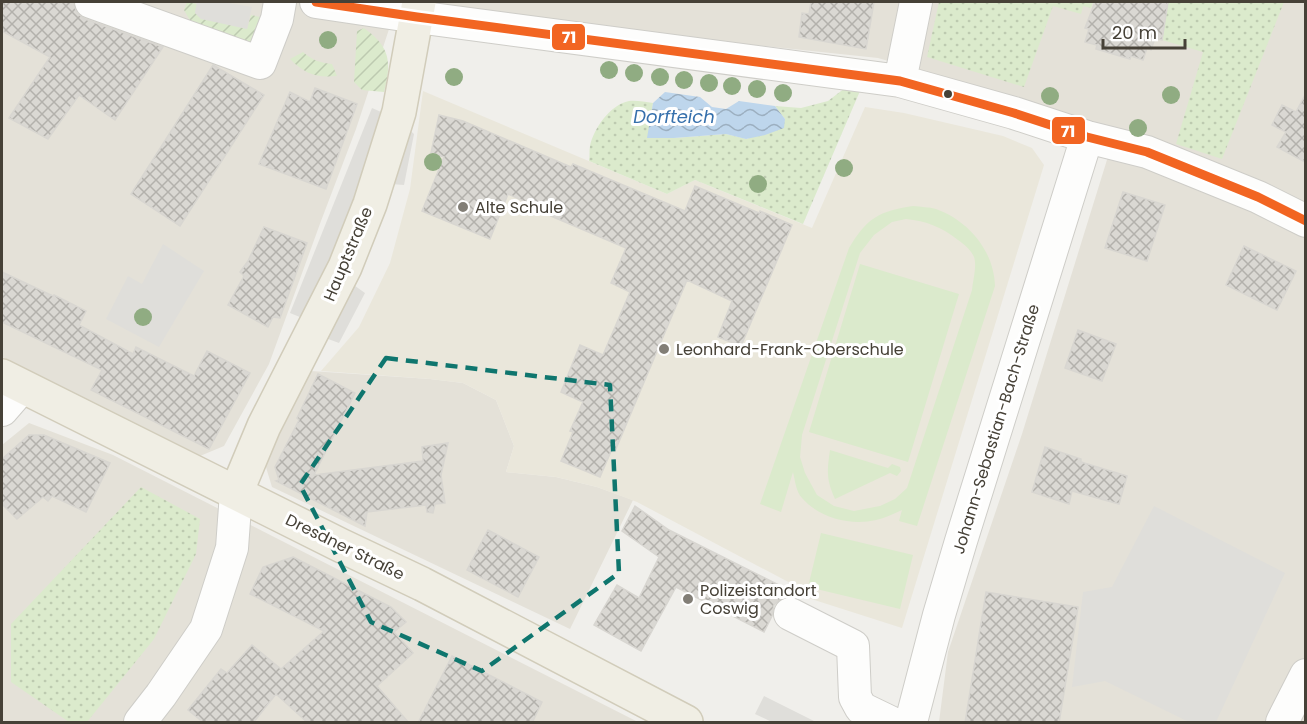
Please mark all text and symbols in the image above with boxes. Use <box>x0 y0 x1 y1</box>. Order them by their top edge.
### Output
scale bar <box>1103 12 1186 50</box>
text: 20 m <box>1112 20 1157 45</box>
line badge: 71 <box>551 23 586 51</box>
text: 71 <box>562 26 576 49</box>
unlabelled marker <box>942 88 954 100</box>
water label: Dorfteich <box>633 104 715 129</box>
line badge: 71 <box>1051 116 1086 145</box>
text: 71 <box>1061 120 1075 143</box>
place label: Alte Schule <box>475 196 563 219</box>
marker: Alte Schule <box>456 200 470 214</box>
street label: Hauptstraße <box>318 203 378 305</box>
street label: Johann-Sebastian-Bach-Straße <box>947 301 1045 557</box>
place label: Leonhard-Frank-Oberschule <box>676 338 904 361</box>
marker: Leonhard-Frank-Oberschule <box>657 342 671 356</box>
street label: Dresdner Straße <box>282 508 408 586</box>
place label: Polizeistandort Coswig <box>700 579 817 620</box>
marker: Polizeistandort Coswig <box>681 592 695 606</box>

